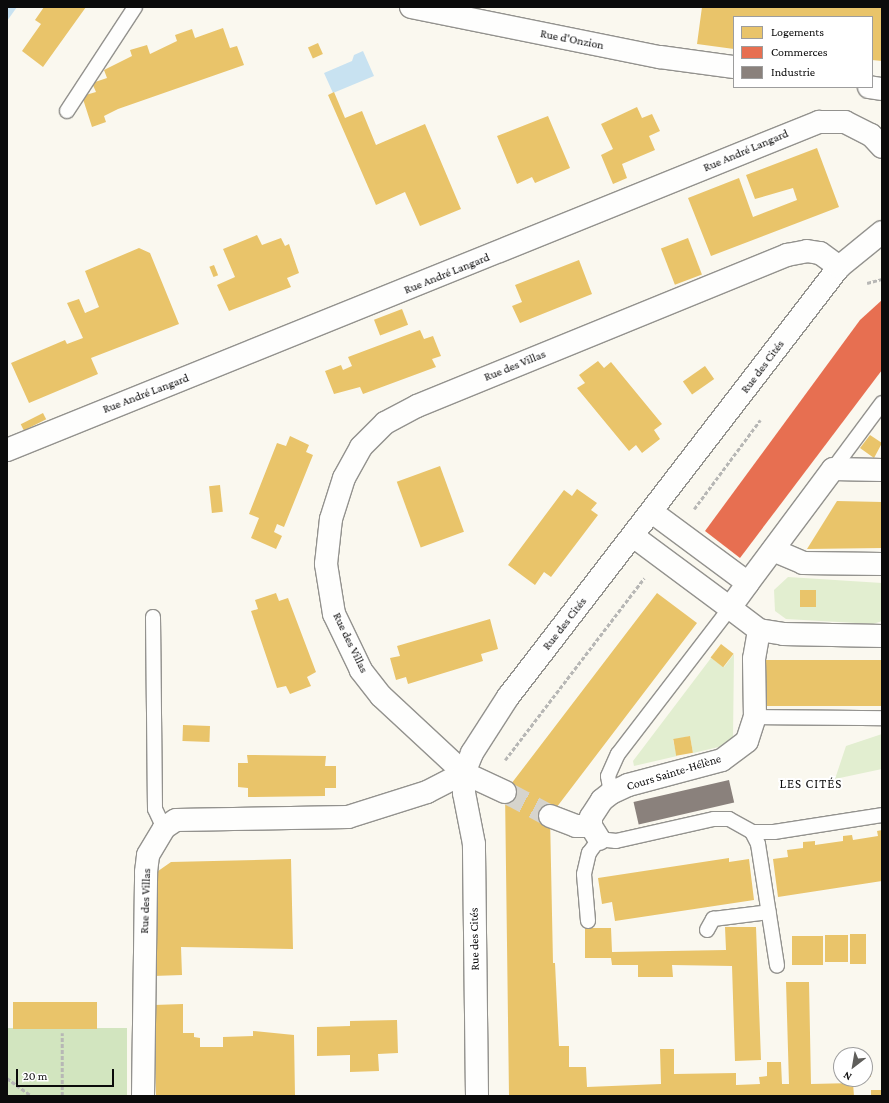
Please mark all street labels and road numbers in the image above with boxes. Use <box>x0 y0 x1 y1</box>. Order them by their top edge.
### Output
street label: Rue d'Onzion <box>539 27 605 53</box>
street label: Rue André Langard <box>701 127 791 175</box>
street label: Rue André Langard <box>402 250 492 298</box>
street label: Rue des Cités <box>738 337 788 397</box>
street label: Rue des Villas <box>482 347 548 385</box>
street label: Rue André Langard <box>101 371 191 417</box>
street label: Rue des Cités <box>540 595 590 653</box>
street label: Rue des Villas <box>329 610 371 676</box>
street label: Cours Sainte-Hélène <box>625 752 723 794</box>
street label: Rue des Villas <box>138 868 154 934</box>
street label: Rue des Cités <box>467 907 483 971</box>

